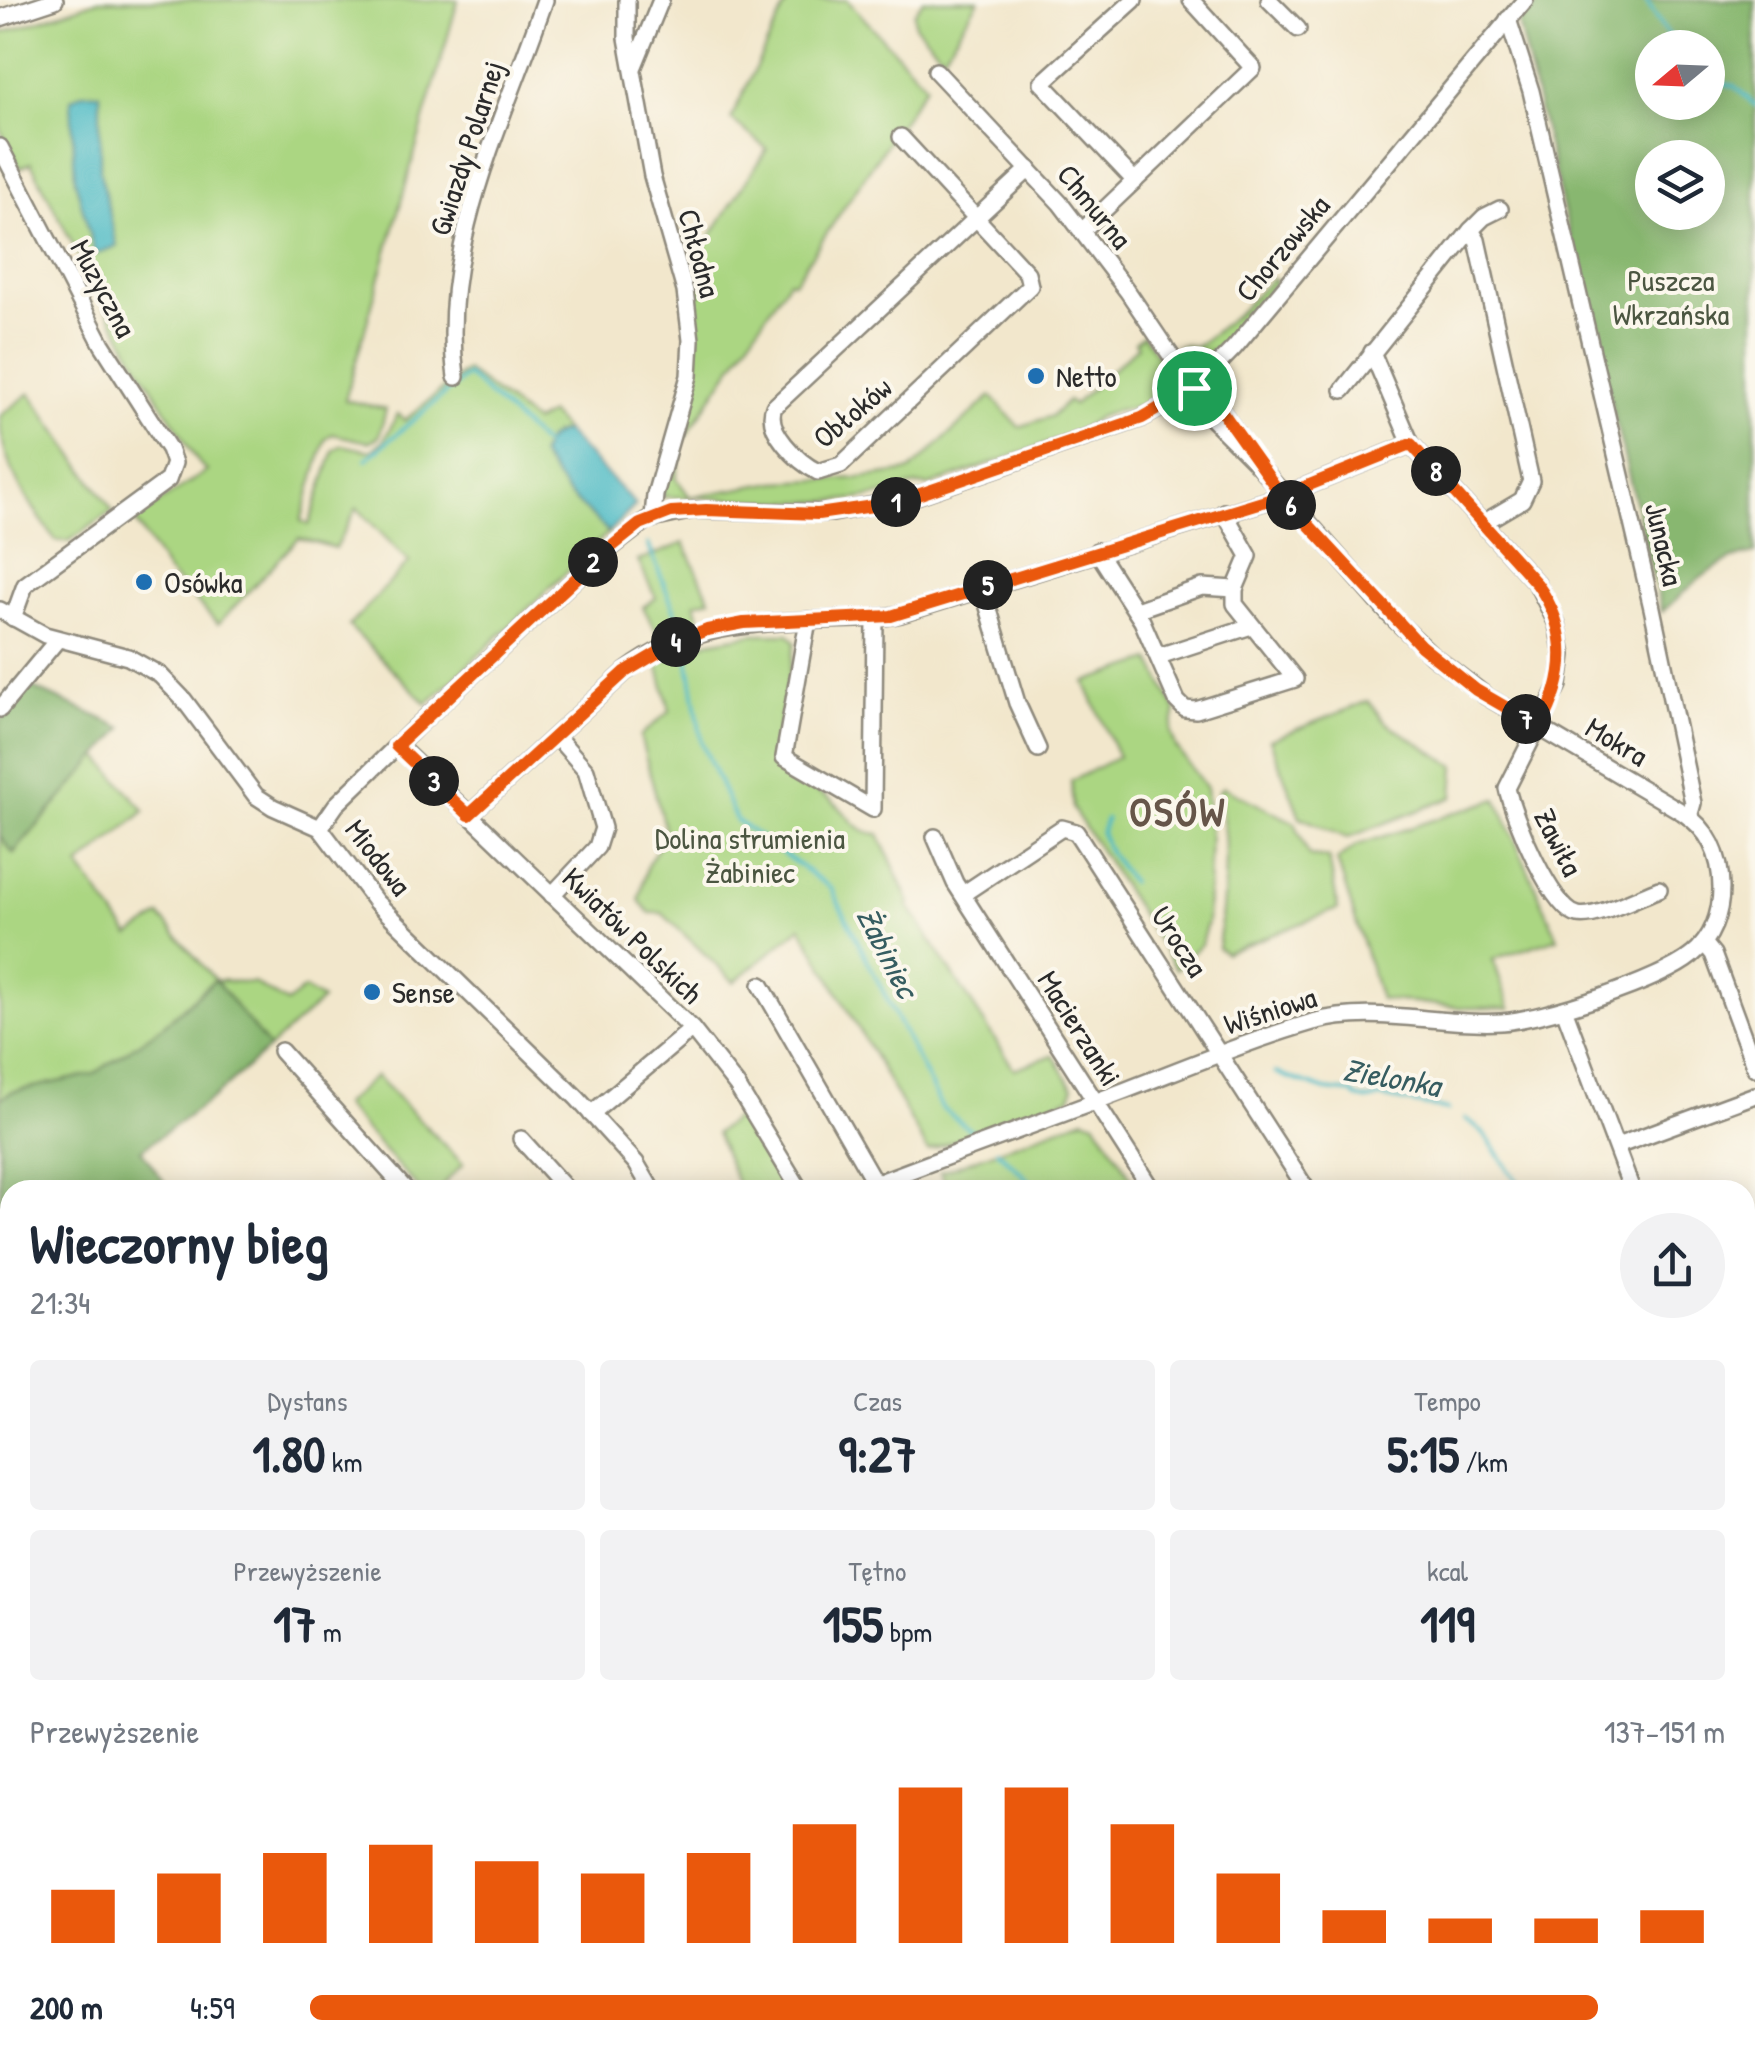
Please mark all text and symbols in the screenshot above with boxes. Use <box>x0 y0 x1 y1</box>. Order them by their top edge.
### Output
north arrow <box>1635 30 1725 120</box>
map controls <box>1635 30 1725 230</box>
street label: Gwiazdy Polarnej <box>419 56 513 240</box>
button: layers <box>1635 140 1725 230</box>
street label: Chmurna <box>1049 155 1142 257</box>
street label: Chorzowska <box>1226 186 1338 310</box>
street label: Chłodna <box>669 205 731 302</box>
street label: Muzyczna <box>62 232 146 344</box>
park label: Puszcza Wkrzańska <box>1613 260 1729 334</box>
pin <box>1152 346 1237 431</box>
place label: Netto <box>1056 356 1117 396</box>
icon: arrive <box>1167 361 1222 416</box>
marker: Netto <box>1025 365 1047 387</box>
street label: Obłoków <box>804 367 900 457</box>
pin: 8 <box>1411 446 1461 496</box>
text: 8 <box>1430 452 1442 490</box>
pin: 1 <box>871 477 921 527</box>
pin: 6 <box>1266 480 1316 530</box>
text: 1 <box>891 483 901 521</box>
text: 6 <box>1285 486 1297 524</box>
street label: Junacka <box>1636 498 1694 590</box>
pin: 2 <box>568 537 618 587</box>
text: 2 <box>586 543 600 581</box>
pin: 5 <box>963 560 1013 610</box>
place label: Osówka <box>164 562 243 602</box>
text: 5 <box>982 566 994 604</box>
marker: Osówka <box>133 571 155 593</box>
pin: 4 <box>651 617 701 667</box>
text: 4 <box>671 623 681 661</box>
pin: 7 <box>1501 694 1551 744</box>
text: 7 <box>1519 700 1533 738</box>
street label: Mokra <box>1579 707 1656 775</box>
pin: 3 <box>409 756 459 806</box>
text: 3 <box>428 762 440 800</box>
district label: OSÓW <box>1129 784 1227 838</box>
street label: Zawiła <box>1525 801 1593 883</box>
street label: Miodowa <box>337 811 421 903</box>
park label: Dolina strumienia Żabiniec <box>655 818 845 892</box>
street label: Kwiatów Polskich <box>554 858 712 1012</box>
street label: Urocza <box>1142 898 1218 984</box>
water label: Żabiniec <box>847 900 931 1008</box>
street label: Macierzanki <box>1029 963 1131 1093</box>
place label: Sense <box>392 972 455 1012</box>
street label: Wiśniowa <box>1219 976 1321 1044</box>
marker: Sense <box>361 981 383 1003</box>
water label: Zielonka <box>1340 1047 1447 1107</box>
text: Wieczorny bieg <box>30 1206 328 1280</box>
button: share <box>1620 1213 1725 1318</box>
text: 21:34 <box>30 1281 90 1324</box>
text: Dystans <box>268 1382 347 1420</box>
text: Czas <box>853 1382 902 1420</box>
text: Tempo <box>1414 1382 1481 1420</box>
text: 1.80 <box>252 1420 325 1488</box>
text: 9:27 <box>838 1420 917 1488</box>
text: 5:15 <box>1387 1420 1459 1488</box>
text: km <box>325 1443 363 1481</box>
text: /km <box>1459 1443 1508 1481</box>
text: Przewyższenie <box>233 1552 382 1590</box>
text: Tętno <box>849 1552 906 1590</box>
text: kcal <box>1427 1552 1468 1590</box>
text: 17 <box>273 1590 316 1658</box>
text: 155 <box>823 1590 883 1658</box>
text: 119 <box>1420 1590 1475 1658</box>
text: m <box>316 1613 342 1651</box>
text: bpm <box>883 1613 932 1651</box>
text: Przewyższenie <box>30 1710 199 1753</box>
text: 137–151 m <box>1604 1710 1725 1753</box>
text: 200 m <box>30 1986 103 2029</box>
text: 4:59 <box>190 1986 235 2029</box>

